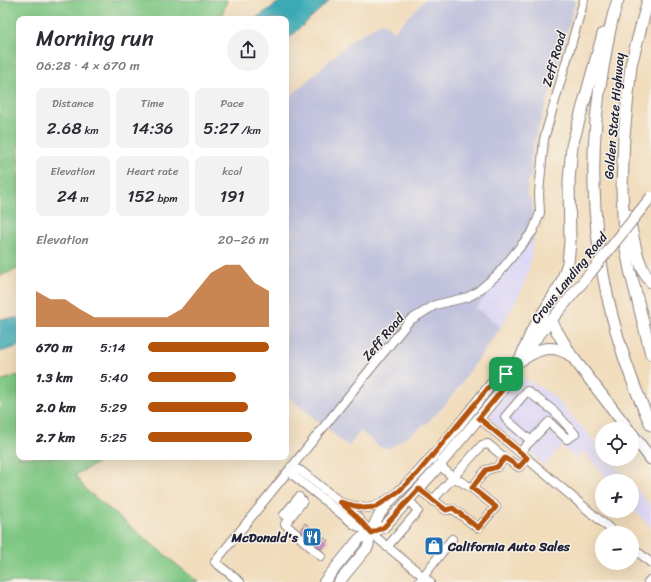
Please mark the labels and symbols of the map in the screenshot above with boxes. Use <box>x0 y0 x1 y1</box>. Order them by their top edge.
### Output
street label: Zeff Road <box>535 28 573 89</box>
street label: Golden State Highway <box>597 51 631 180</box>
street label: Crows Landing Road <box>525 226 614 329</box>
street label: Zeff Road <box>356 307 411 366</box>
pin <box>489 357 523 391</box>
place label: McDonald's <box>231 526 299 549</box>
restaurant icon: McDonald's <box>301 526 323 548</box>
shop icon: California Auto Sales <box>423 535 445 557</box>
place label: California Auto Sales <box>447 535 571 558</box>

